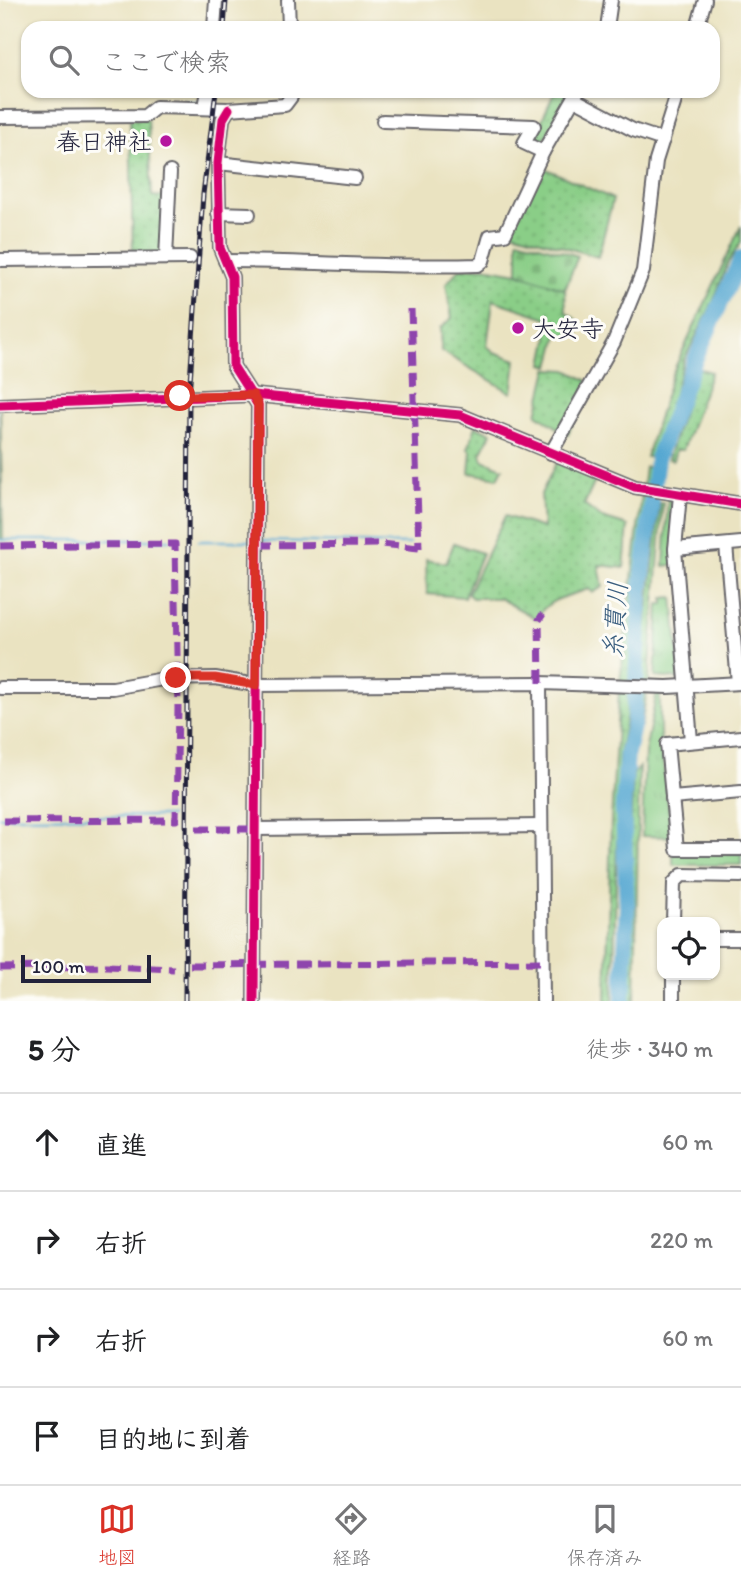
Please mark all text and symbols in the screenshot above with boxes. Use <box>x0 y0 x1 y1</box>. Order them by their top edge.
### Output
search box <box>21 21 720 98</box>
icon: search <box>45 41 83 79</box>
text: ここで検索 <box>101 46 231 78</box>
place label: 春日神社 <box>56 127 152 156</box>
marker: 春日神社 <box>158 133 174 149</box>
place label: 大安寺 <box>532 314 604 343</box>
marker: 大安寺 <box>510 320 526 336</box>
route start <box>164 380 195 411</box>
water label: 糸貫川 <box>596 580 634 660</box>
route end <box>160 662 191 693</box>
map controls <box>657 917 720 980</box>
button: locate <box>657 917 720 980</box>
scale bar <box>21 952 150 984</box>
text: 100 m <box>32 955 84 978</box>
text: 5 分 <box>28 1031 81 1068</box>
text: 徒歩 · 340 m <box>586 1035 713 1063</box>
icon: ahead <box>28 1123 66 1161</box>
text: 60 m <box>662 1128 713 1156</box>
text: 直進 <box>95 1129 147 1161</box>
icon: right <box>28 1221 66 1259</box>
text: 220 m <box>650 1226 713 1254</box>
text: 右折 <box>95 1227 147 1259</box>
icon: right <box>28 1319 66 1357</box>
text: 60 m <box>662 1324 713 1352</box>
text: 右折 <box>95 1325 147 1357</box>
icon: arrive <box>28 1417 66 1455</box>
text: 目的地に到着 <box>95 1423 251 1455</box>
tab: 地図 <box>98 1500 136 1569</box>
tab: 経路 <box>332 1500 371 1569</box>
tab: 保存済み <box>567 1500 643 1569</box>

